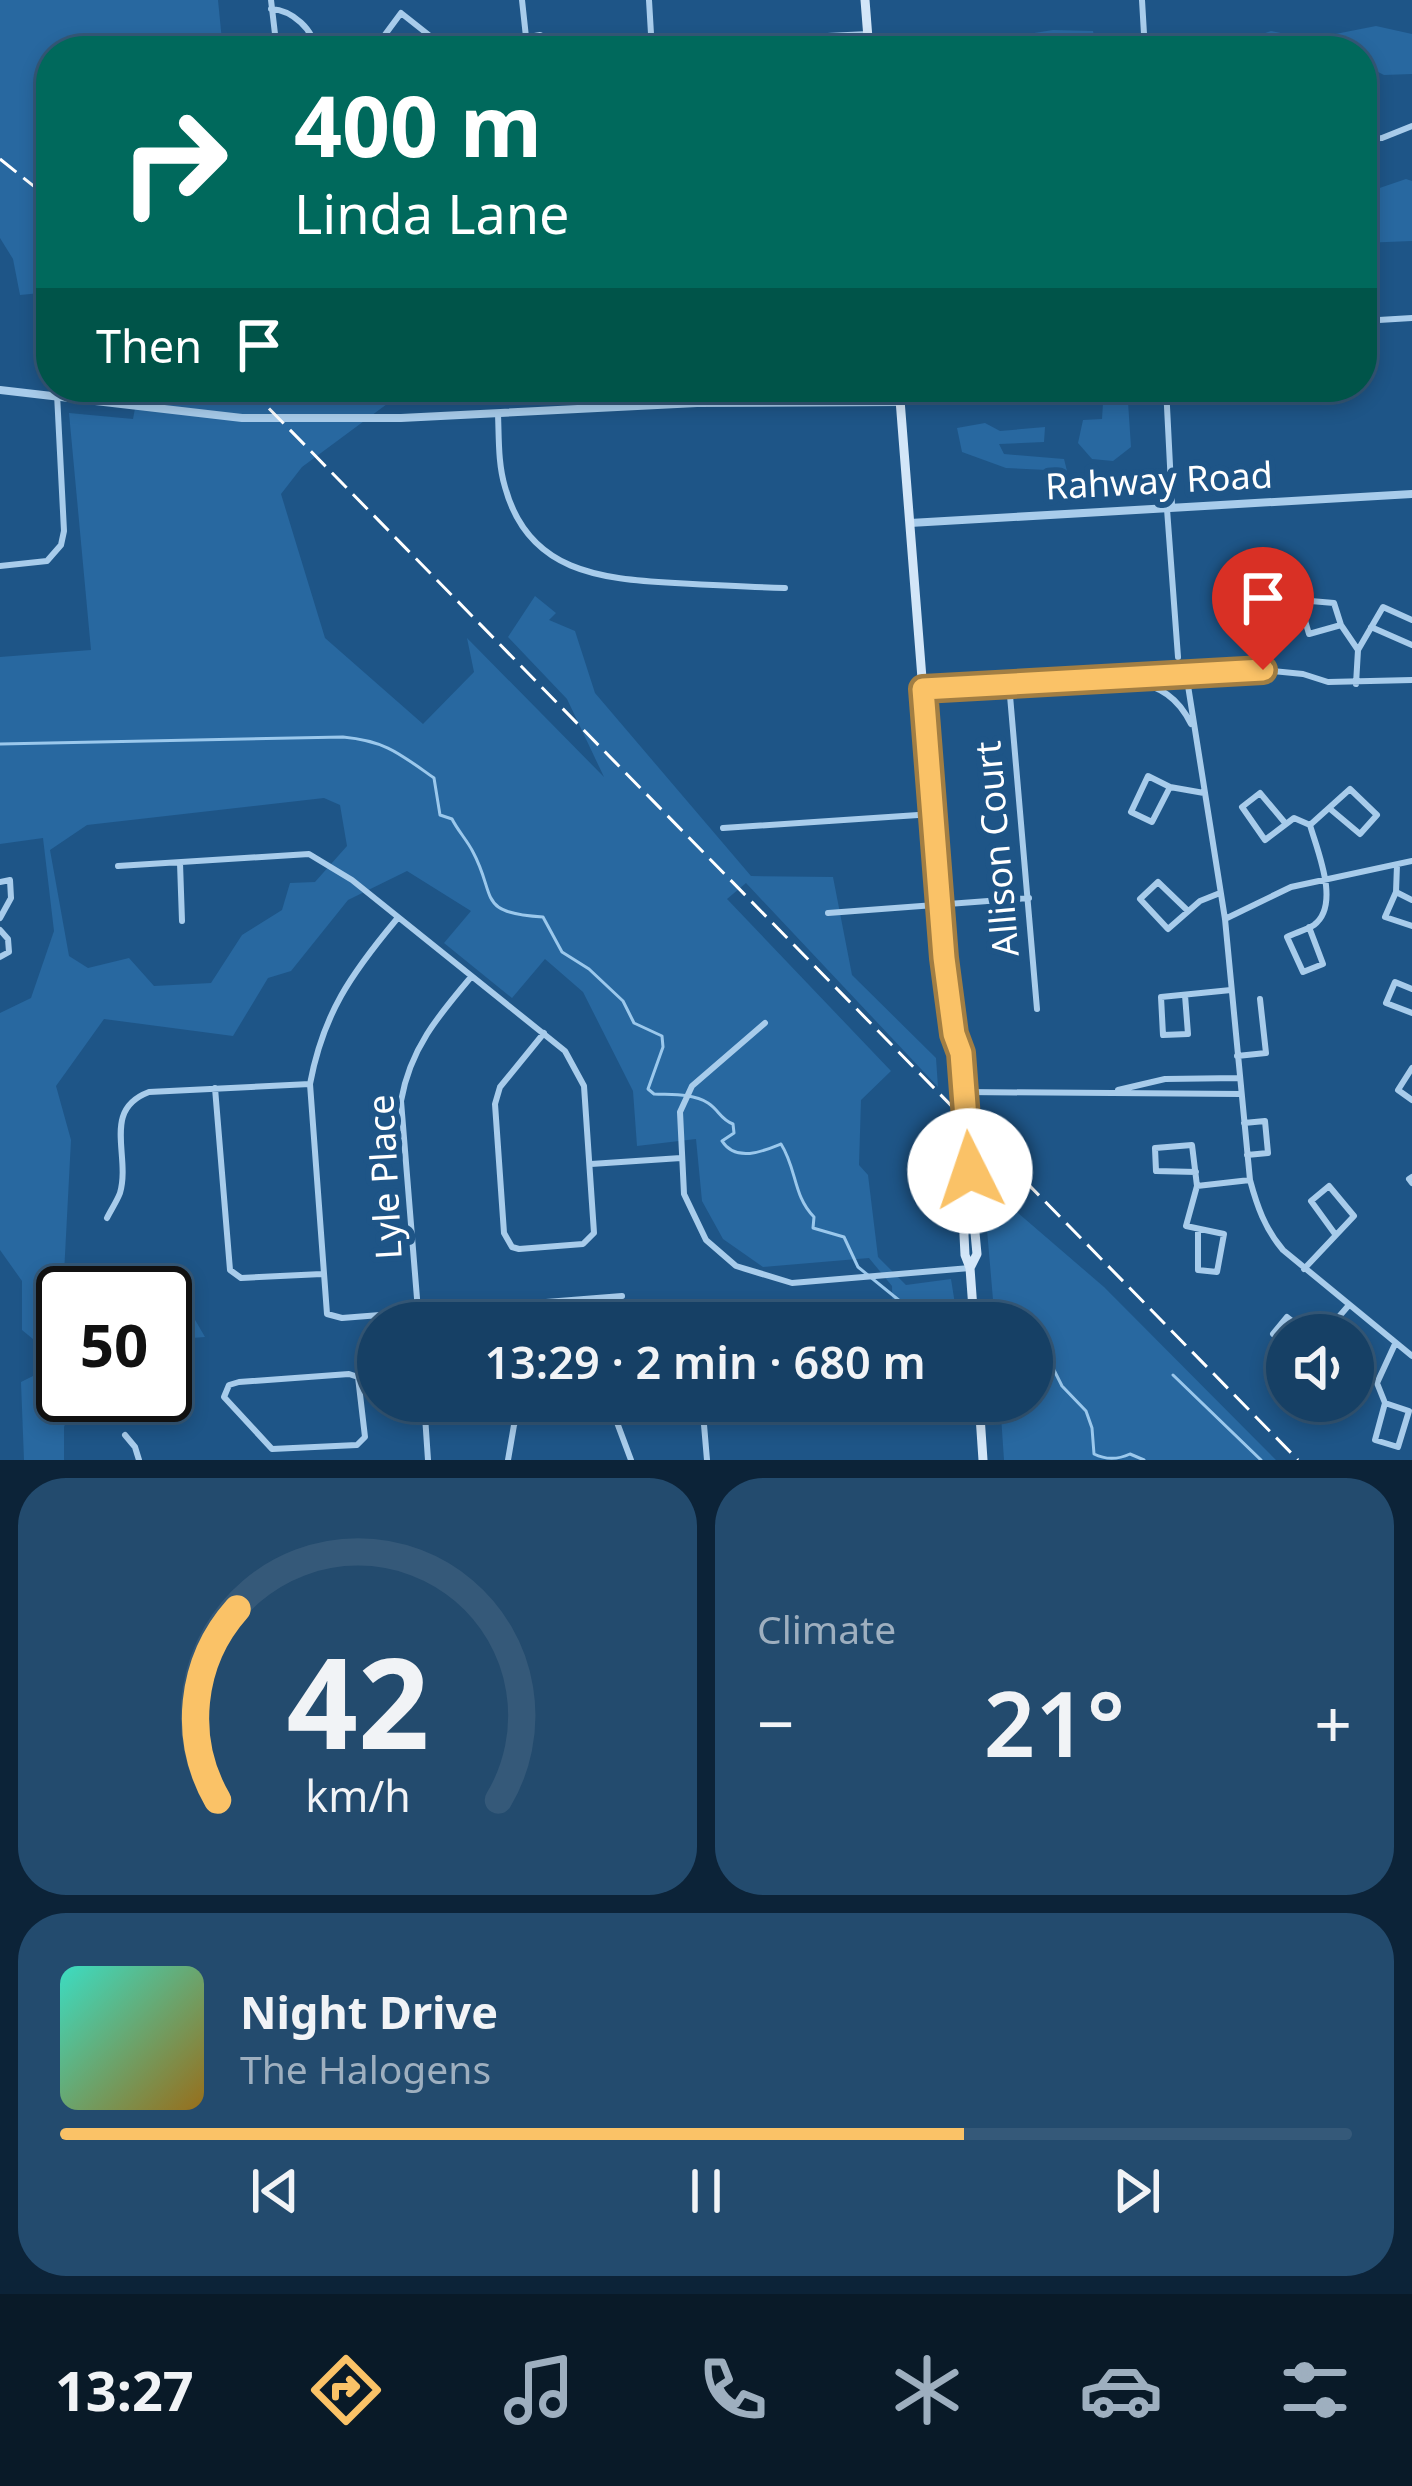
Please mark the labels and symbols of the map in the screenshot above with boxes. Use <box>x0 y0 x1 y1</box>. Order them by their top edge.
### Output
street label: Rahway Road <box>1044 450 1274 510</box>
pin <box>1212 547 1314 670</box>
street label: Allison Court <box>962 739 1030 959</box>
street label: Lyle Place <box>355 1093 413 1261</box>
position arrow <box>907 1108 1033 1234</box>
speed limit sign: 50 <box>36 1266 192 1422</box>

